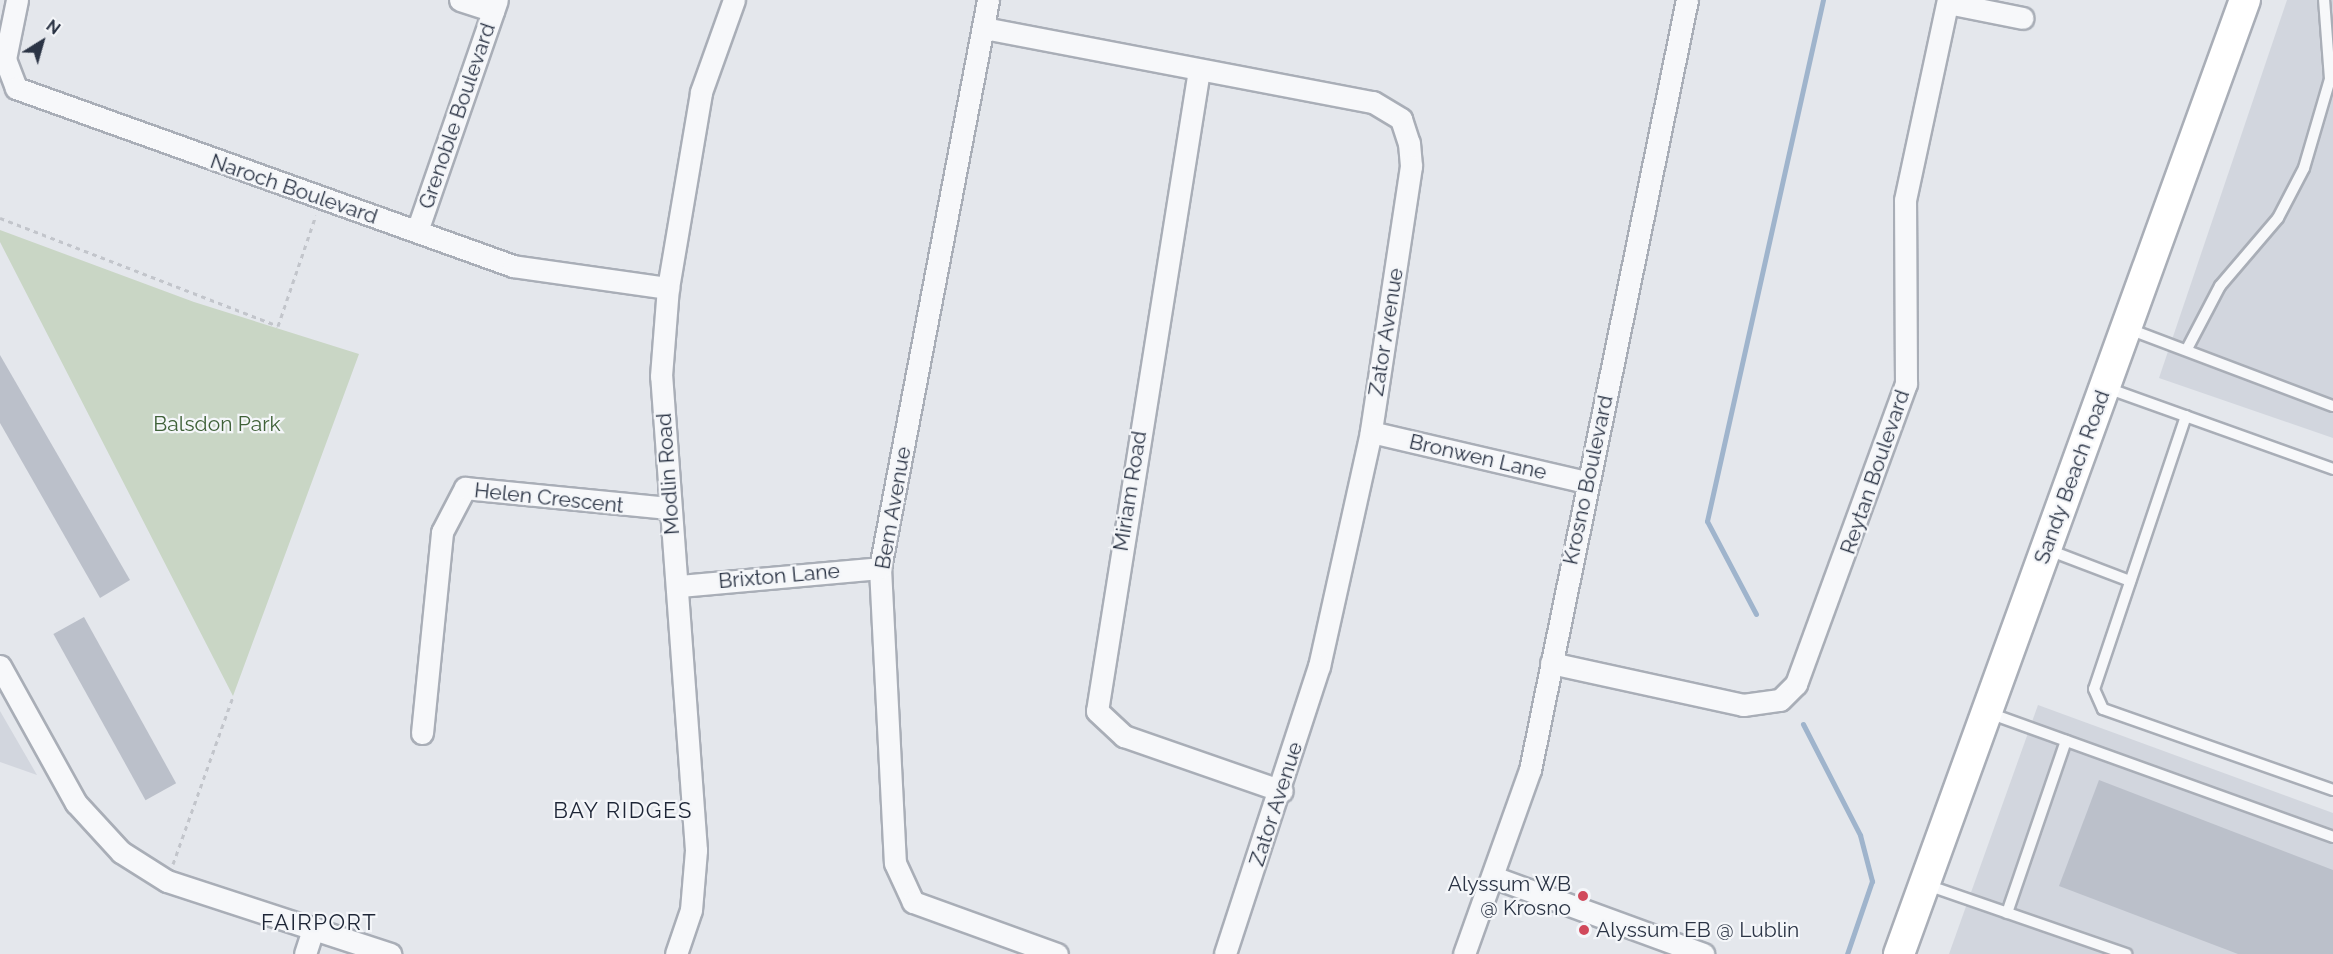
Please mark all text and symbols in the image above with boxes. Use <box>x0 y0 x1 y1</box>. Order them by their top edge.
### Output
north arrow <box>12 12 72 72</box>
text: N <box>43 16 64 38</box>
street label: Grenoble Boulevard <box>413 20 501 212</box>
street label: Naroch Boulevard <box>207 149 381 229</box>
street label: Zator Avenue <box>1363 266 1409 398</box>
street label: Sandy Beach Road <box>2029 386 2115 568</box>
street label: Reytan Boulevard <box>1835 387 1915 557</box>
street label: Krosno Boulevard <box>1558 393 1618 567</box>
park label: Balsdon Park <box>153 411 281 437</box>
street label: Modlin Road <box>651 412 685 536</box>
street label: Miriam Road <box>1108 429 1152 553</box>
street label: Bronwen Lane <box>1407 429 1549 485</box>
street label: Bem Avenue <box>870 444 916 572</box>
street label: Helen Crescent <box>473 478 625 518</box>
street label: Brixton Lane <box>717 558 841 594</box>
street label: Zator Avenue <box>1244 738 1308 870</box>
district label: BAY RIDGES <box>553 798 693 824</box>
place label: Alyssum WB @ Krosno <box>1447 871 1571 921</box>
marker: Alyssum WB @ Krosno <box>1576 889 1590 903</box>
district label: FAIRPORT <box>261 910 377 936</box>
place label: Alyssum EB @ Lublin <box>1596 917 1799 943</box>
marker: Alyssum EB @ Lublin <box>1577 923 1591 937</box>

